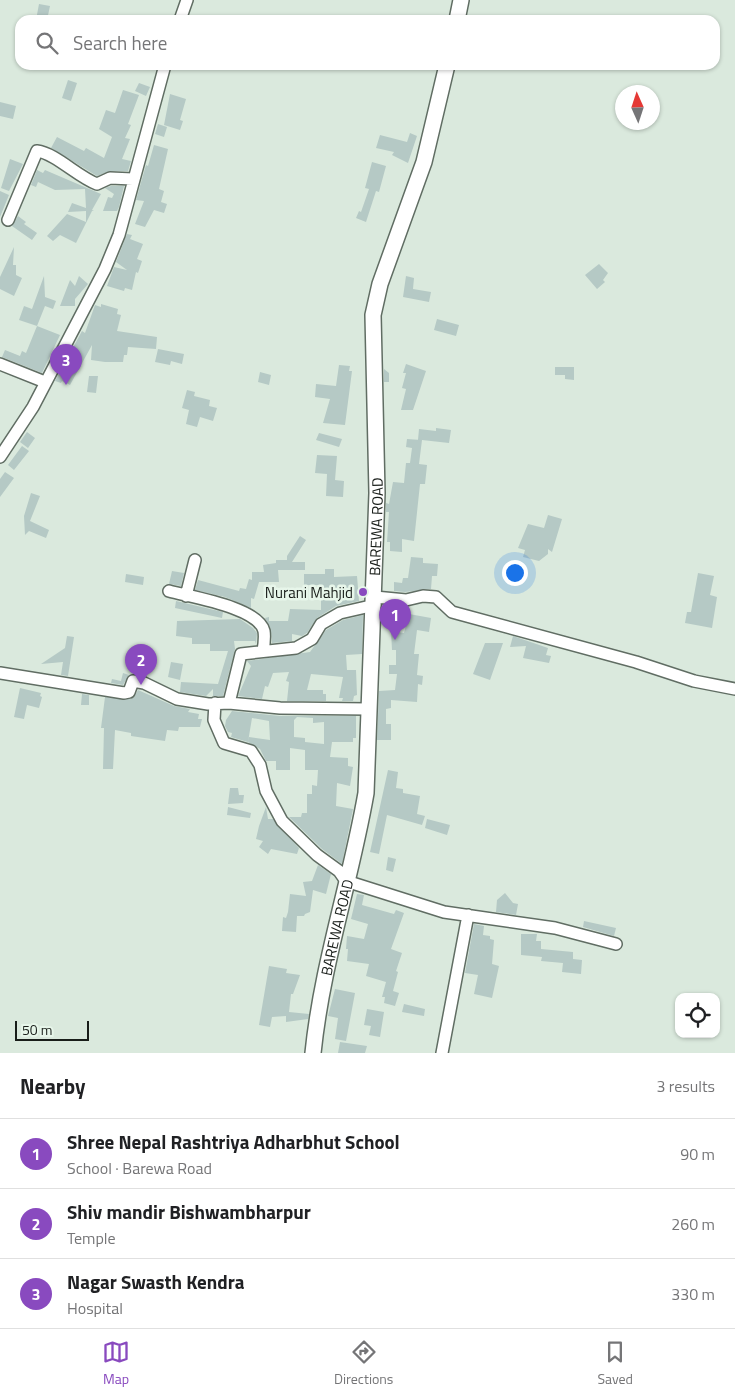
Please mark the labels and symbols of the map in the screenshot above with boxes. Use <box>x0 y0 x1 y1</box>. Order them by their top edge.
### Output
north arrow <box>615 85 660 130</box>
pin: 3 <box>50 344 82 385</box>
street label: BAREWA ROAD <box>362 477 389 576</box>
your location <box>502 560 528 586</box>
place label: Nurani Mahjid <box>265 581 353 604</box>
marker: Nurani Mahjid <box>357 586 369 598</box>
pin: 1 <box>379 599 411 640</box>
pin: 2 <box>125 644 157 685</box>
street label: BAREWA ROAD <box>314 877 359 978</box>
scale bar <box>15 1018 89 1041</box>

